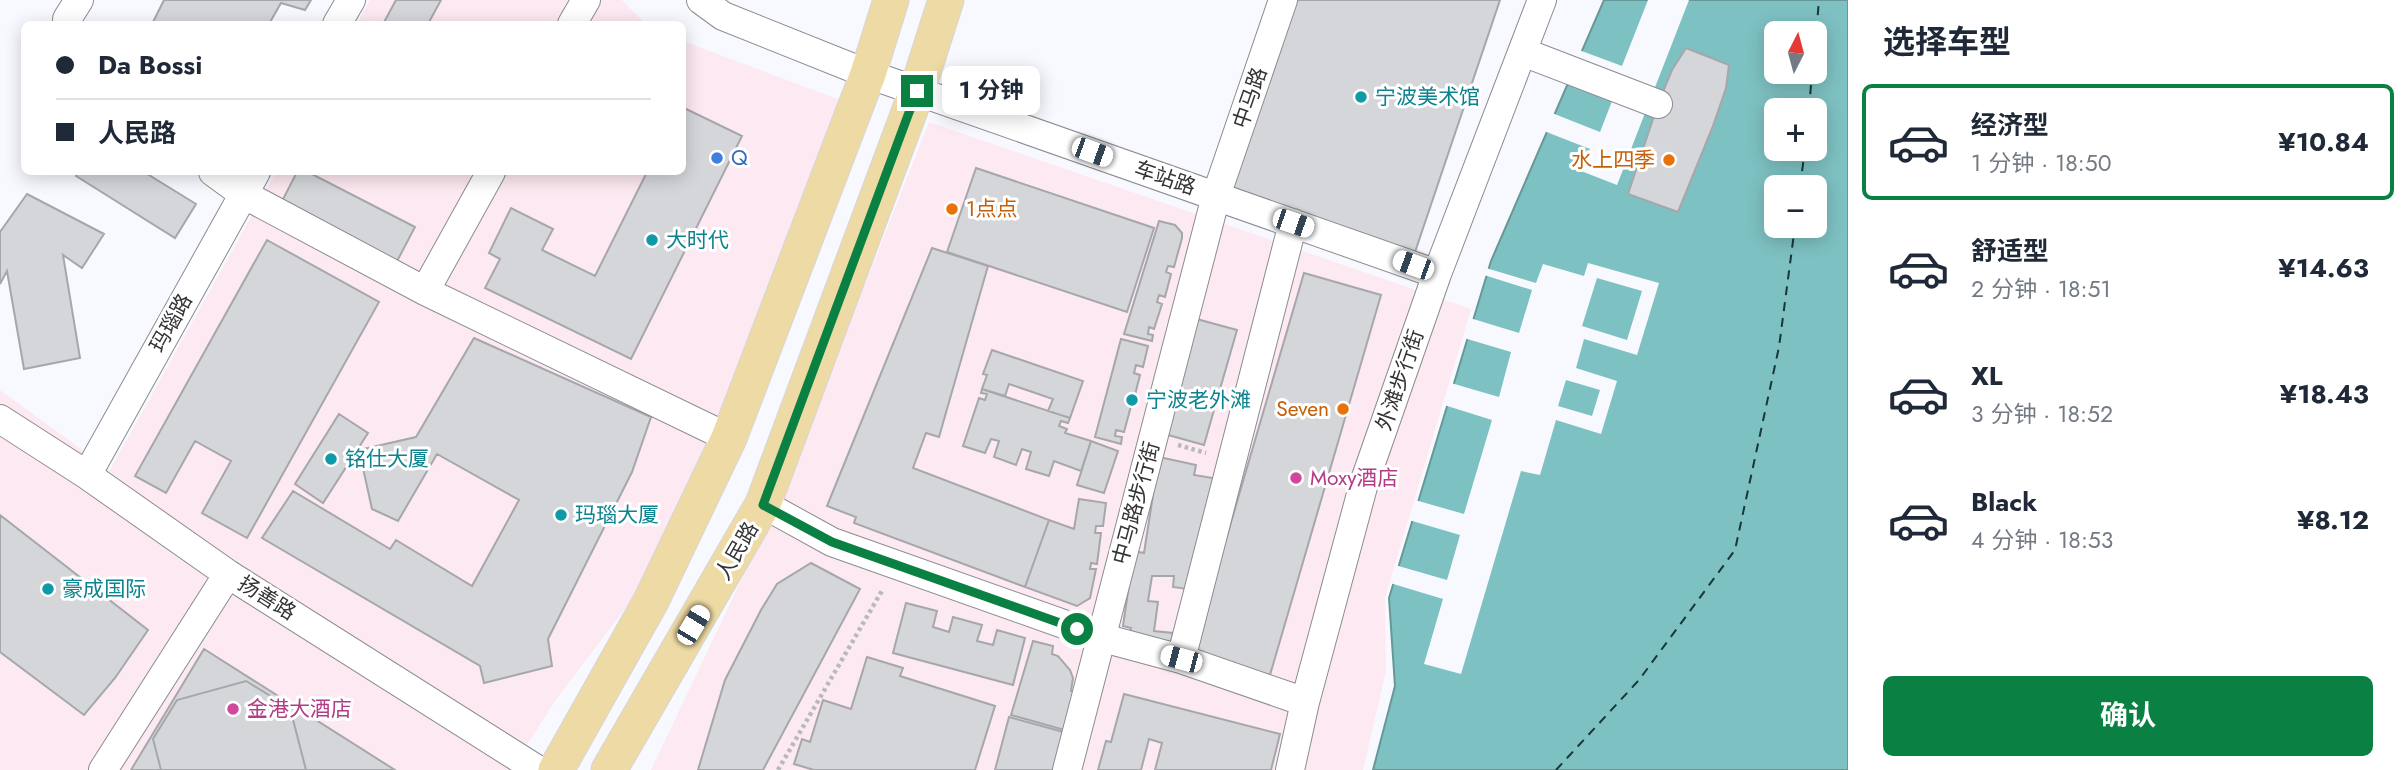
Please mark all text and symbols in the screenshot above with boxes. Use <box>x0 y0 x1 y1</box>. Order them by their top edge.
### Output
text: 选择车型 <box>1883 19 2011 65</box>
north arrow <box>1764 21 1827 84</box>
map controls <box>1764 21 1827 238</box>
text: Da Bossi <box>98 46 202 84</box>
street label: 中马路 <box>1226 63 1274 133</box>
callout: 1 分钟 <box>942 66 1040 116</box>
text: 1 分钟 <box>959 73 1023 107</box>
route end <box>901 75 933 107</box>
place label: 宁波美术馆 <box>1375 82 1480 112</box>
marker: 宁波美术馆 <box>1353 89 1369 105</box>
button: + <box>1764 98 1827 161</box>
text: 经济型 <box>1971 106 2049 144</box>
icon: car <box>1887 111 1950 174</box>
text: 人民路 <box>98 114 176 152</box>
text: ¥10.84 <box>2278 123 2369 161</box>
car <box>1069 135 1116 169</box>
place label: Q <box>731 143 748 173</box>
place label: 水上四季 <box>1571 145 1655 175</box>
text: 1 分钟 · 18:50 <box>1971 146 2112 180</box>
marker: Q <box>709 150 725 166</box>
marker: 水上四季 <box>1661 152 1677 168</box>
street label: 车站路 <box>1130 154 1200 202</box>
button: − <box>1764 175 1827 238</box>
place label: 1点点 <box>966 194 1017 224</box>
marker: 1点点 <box>944 201 960 217</box>
car <box>1270 206 1317 240</box>
place label: 大时代 <box>666 225 729 255</box>
marker: 大时代 <box>644 232 660 248</box>
text: 舒适型 <box>1971 232 2049 270</box>
icon: car <box>1887 237 1950 300</box>
car <box>1390 248 1437 282</box>
text: ¥14.63 <box>2278 249 2369 287</box>
text: 2 分钟 · 18:51 <box>1971 272 2111 306</box>
street label: 玛瑙路 <box>143 288 199 358</box>
street label: 外滩步行街 <box>1369 325 1431 435</box>
text: XL <box>1971 357 2003 395</box>
icon: car <box>1887 363 1950 426</box>
text: ¥18.43 <box>2280 375 2369 413</box>
place label: 宁波老外滩 <box>1146 385 1251 415</box>
marker: 宁波老外滩 <box>1124 392 1140 408</box>
place label: Seven <box>1276 394 1329 424</box>
text: 3 分钟 · 18:52 <box>1971 397 2113 431</box>
marker: Seven <box>1335 401 1351 417</box>
street label: 中马路步行街 <box>1105 438 1167 568</box>
place label: 铭仕大厦 <box>345 444 429 474</box>
marker: 铭仕大厦 <box>323 451 339 467</box>
place label: Moxy酒店 <box>1310 463 1399 493</box>
marker: Moxy酒店 <box>1288 470 1304 486</box>
text: Black <box>1971 483 2037 521</box>
icon: car <box>1887 489 1950 552</box>
place label: 玛瑙大厦 <box>575 500 659 530</box>
text: ¥8.12 <box>2297 501 2369 539</box>
marker: 玛瑙大厦 <box>553 507 569 523</box>
street label: 人民路 <box>708 516 766 586</box>
text: 4 分钟 · 18:53 <box>1971 523 2113 557</box>
street label: 扬善路 <box>232 569 302 627</box>
place label: 豪成国际 <box>62 574 146 604</box>
marker: 豪成国际 <box>40 581 56 597</box>
car <box>674 602 713 648</box>
route start <box>1061 613 1093 645</box>
car <box>1158 643 1205 675</box>
button: 确认 <box>1883 676 2373 756</box>
place label: 金港大酒店 <box>247 694 352 724</box>
marker: 金港大酒店 <box>225 701 241 717</box>

